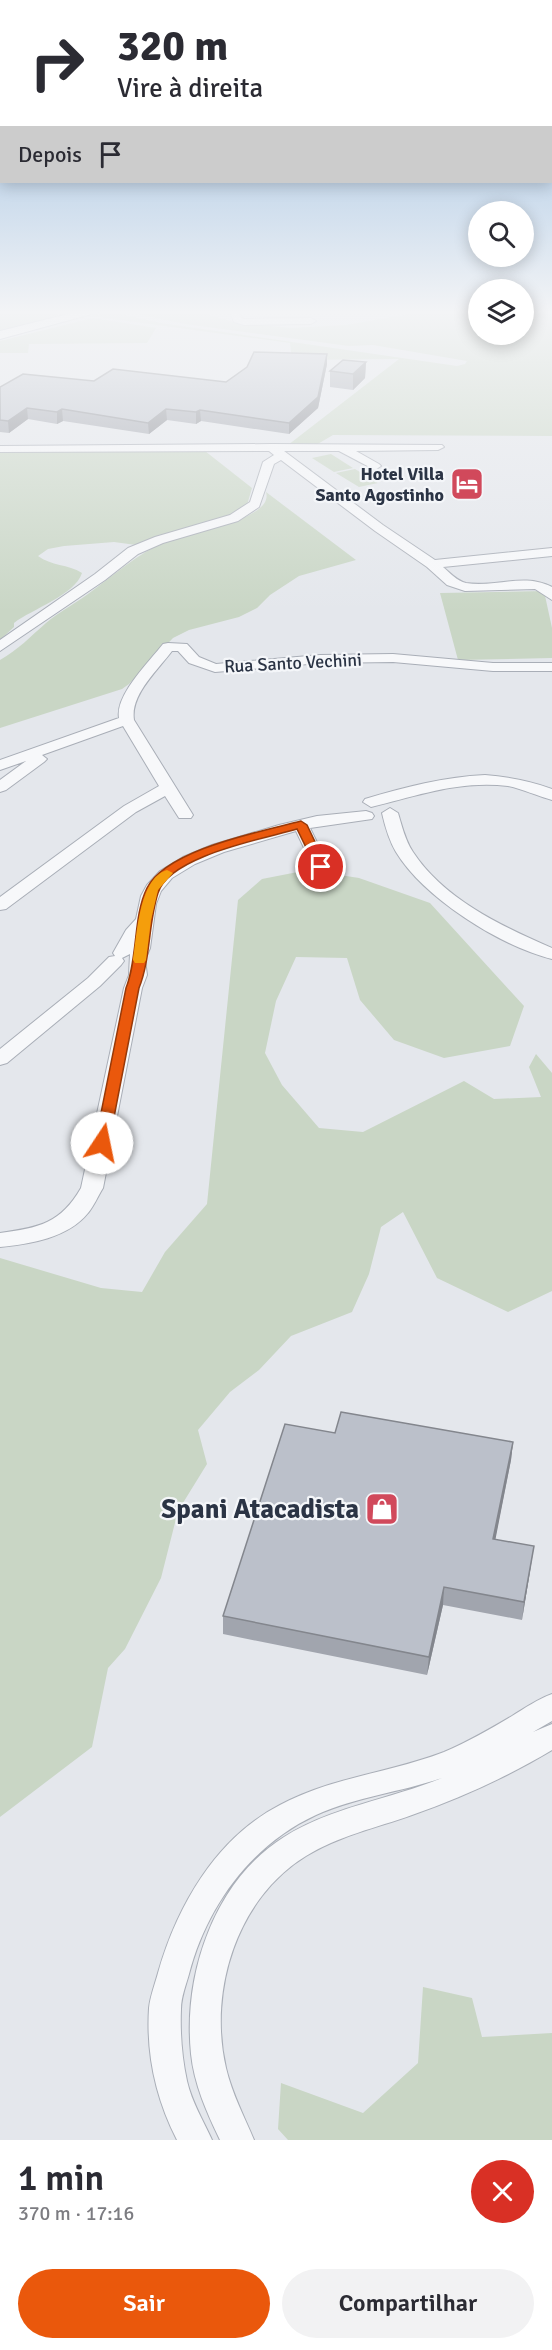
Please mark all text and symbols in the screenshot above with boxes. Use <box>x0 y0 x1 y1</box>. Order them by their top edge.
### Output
text: 320 m <box>117 21 228 72</box>
icon: right <box>18 24 96 102</box>
text: Vire à direita <box>117 72 263 105</box>
icon: arrive <box>94 138 127 171</box>
text: Depois <box>18 141 82 168</box>
map controls <box>468 201 534 345</box>
button: search <box>468 201 534 267</box>
button: layers <box>468 279 534 345</box>
place label: Hotel Villa Santo Agostinho <box>315 463 444 506</box>
hotel icon: Hotel Villa Santo Agostinho <box>449 466 485 502</box>
street label: Rua Santo Vechini <box>223 648 363 678</box>
pin <box>295 841 346 892</box>
icon: arrive <box>304 850 337 883</box>
position arrow <box>70 1111 134 1175</box>
shop icon: Spani Atacadista <box>364 1491 400 1527</box>
place label: Spani Atacadista <box>161 1493 359 1526</box>
text: 1 min <box>18 2156 104 2201</box>
button: close <box>471 2160 534 2223</box>
text: 370 m · 17:16 <box>18 2201 134 2226</box>
button: Sair <box>18 2269 270 2338</box>
button: Compartilhar <box>282 2269 534 2338</box>

